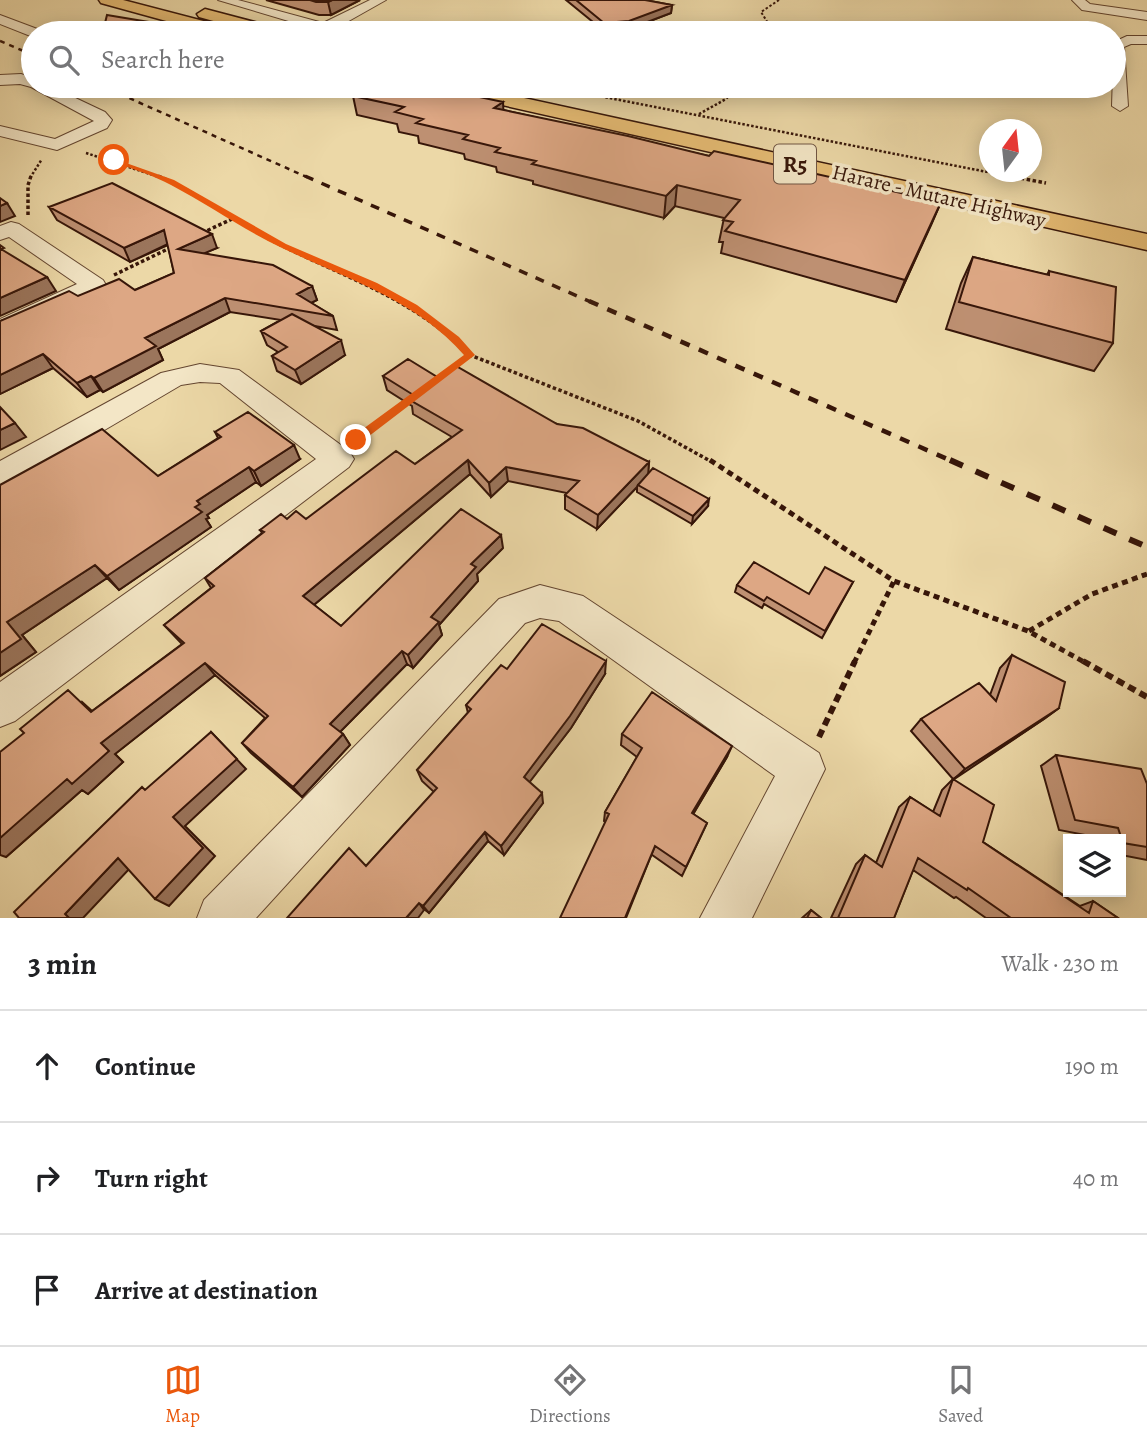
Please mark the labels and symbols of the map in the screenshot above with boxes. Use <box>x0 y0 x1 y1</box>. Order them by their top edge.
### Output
north arrow <box>979 119 1042 182</box>
route start <box>98 144 129 175</box>
road number: R5 <box>774 144 816 183</box>
street label: Harare - Mutare Highway <box>829 158 1049 234</box>
route end <box>340 424 371 455</box>

